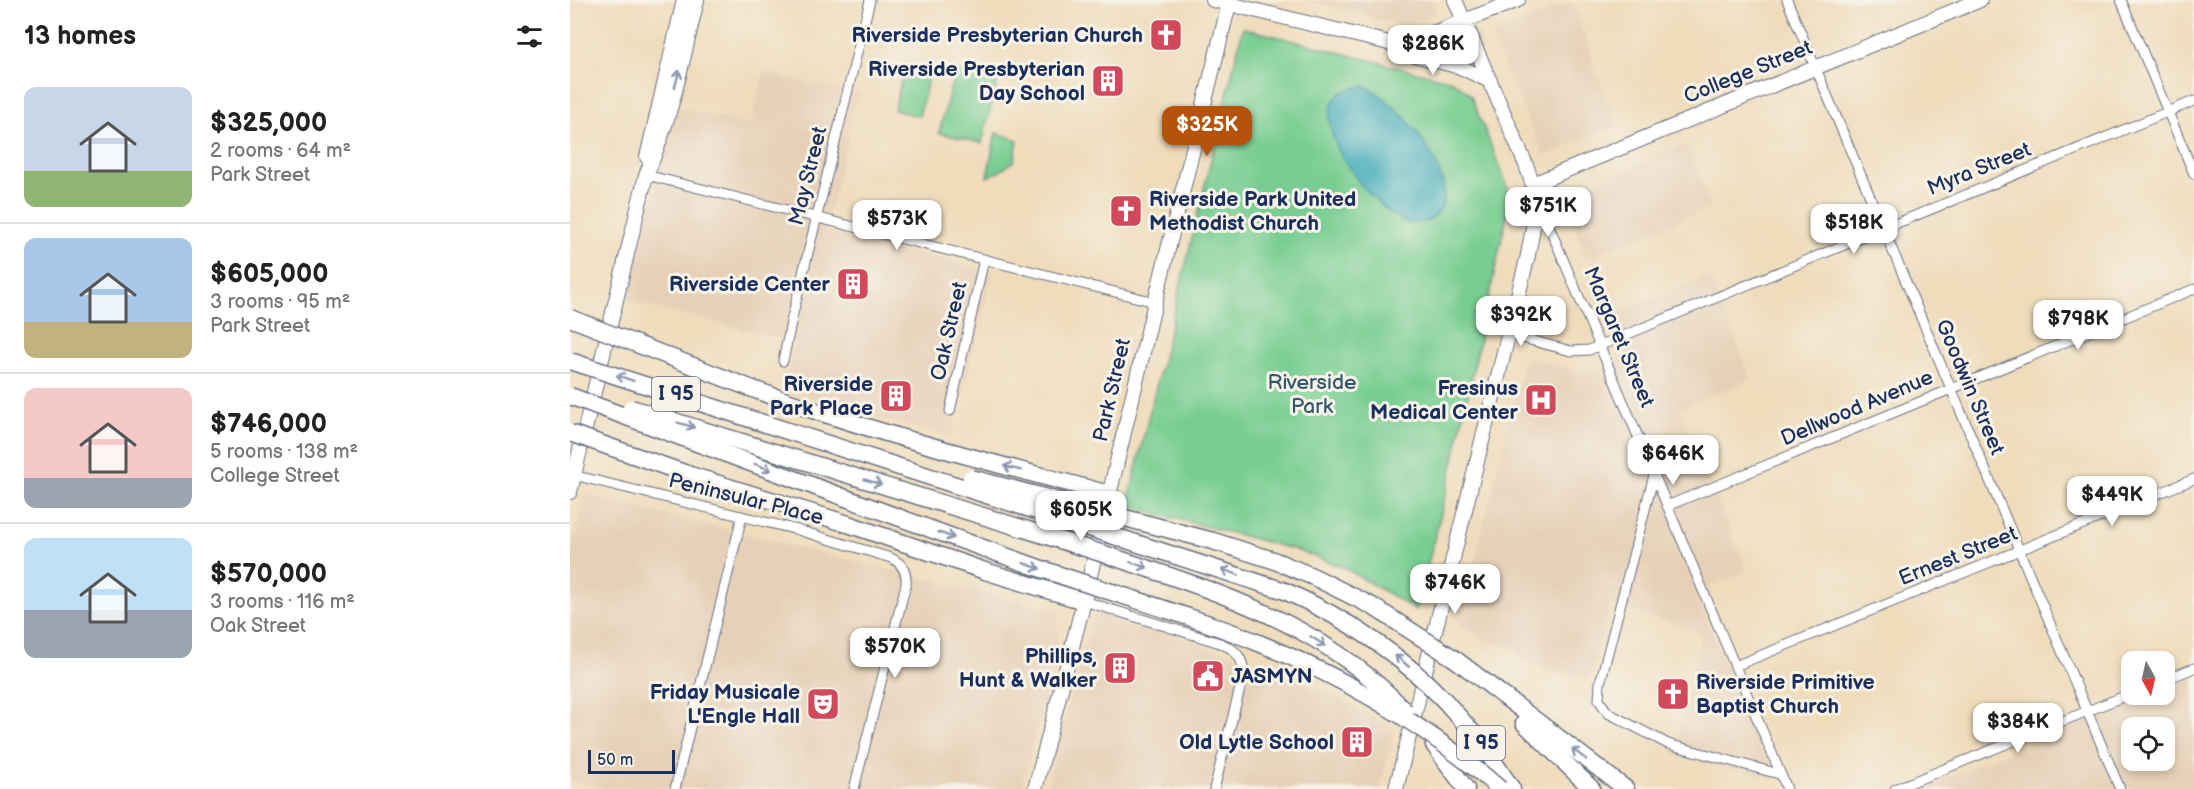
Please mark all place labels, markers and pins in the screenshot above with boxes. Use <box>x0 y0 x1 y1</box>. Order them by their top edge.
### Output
church icon: Riverside Presbyterian Church <box>1148 17 1184 53</box>
place label: Riverside Presbyterian Church <box>852 23 1143 48</box>
pin: $286K <box>1391 25 1475 76</box>
place label: Riverside Presbyterian Day School <box>868 57 1085 106</box>
building icon: Riverside Presbyterian Day School <box>1090 63 1126 99</box>
pin: $325K <box>1165 106 1249 157</box>
place label: Riverside Park United Methodist Church <box>1149 187 1356 236</box>
pin: $751K <box>1506 187 1590 238</box>
church icon: Riverside Park United Methodist Church <box>1108 193 1144 229</box>
pin: $573K <box>855 200 939 251</box>
pin: $518K <box>1812 204 1896 255</box>
building icon: Riverside Center <box>835 266 871 302</box>
place label: Riverside Center <box>669 272 831 297</box>
pin: $392K <box>1479 296 1563 347</box>
pin: $798K <box>2036 300 2120 351</box>
place label: Riverside Park Place <box>770 372 873 421</box>
place label: Fresinus Medical Center <box>1370 376 1519 425</box>
building icon: Riverside Park Place <box>878 378 914 414</box>
hospital icon: Fresinus Medical Center <box>1523 382 1559 418</box>
pin: $646K <box>1631 435 1715 486</box>
pin: $449K <box>2070 476 2154 527</box>
pin: $605K <box>1039 491 1123 542</box>
pin: $746K <box>1413 564 1497 615</box>
pin: $570K <box>853 628 937 679</box>
place label: Phillips, Hunt & Walker <box>959 644 1098 693</box>
building icon: Phillips, Hunt & Walker <box>1102 650 1138 686</box>
public building icon: JASMYN <box>1190 658 1226 694</box>
place label: JASMYN <box>1231 664 1313 689</box>
place label: Riverside Primitive Baptist Church <box>1696 670 1875 719</box>
church icon: Riverside Primitive Baptist Church <box>1655 676 1691 712</box>
place label: Friday Musicale L'Engle Hall <box>650 680 800 729</box>
theatre icon: Friday Musicale L'Engle Hall <box>805 686 841 722</box>
pin: $384K <box>1976 703 2060 754</box>
building icon: Old Lytle School <box>1339 724 1375 760</box>
place label: Old Lytle School <box>1179 730 1334 755</box>

